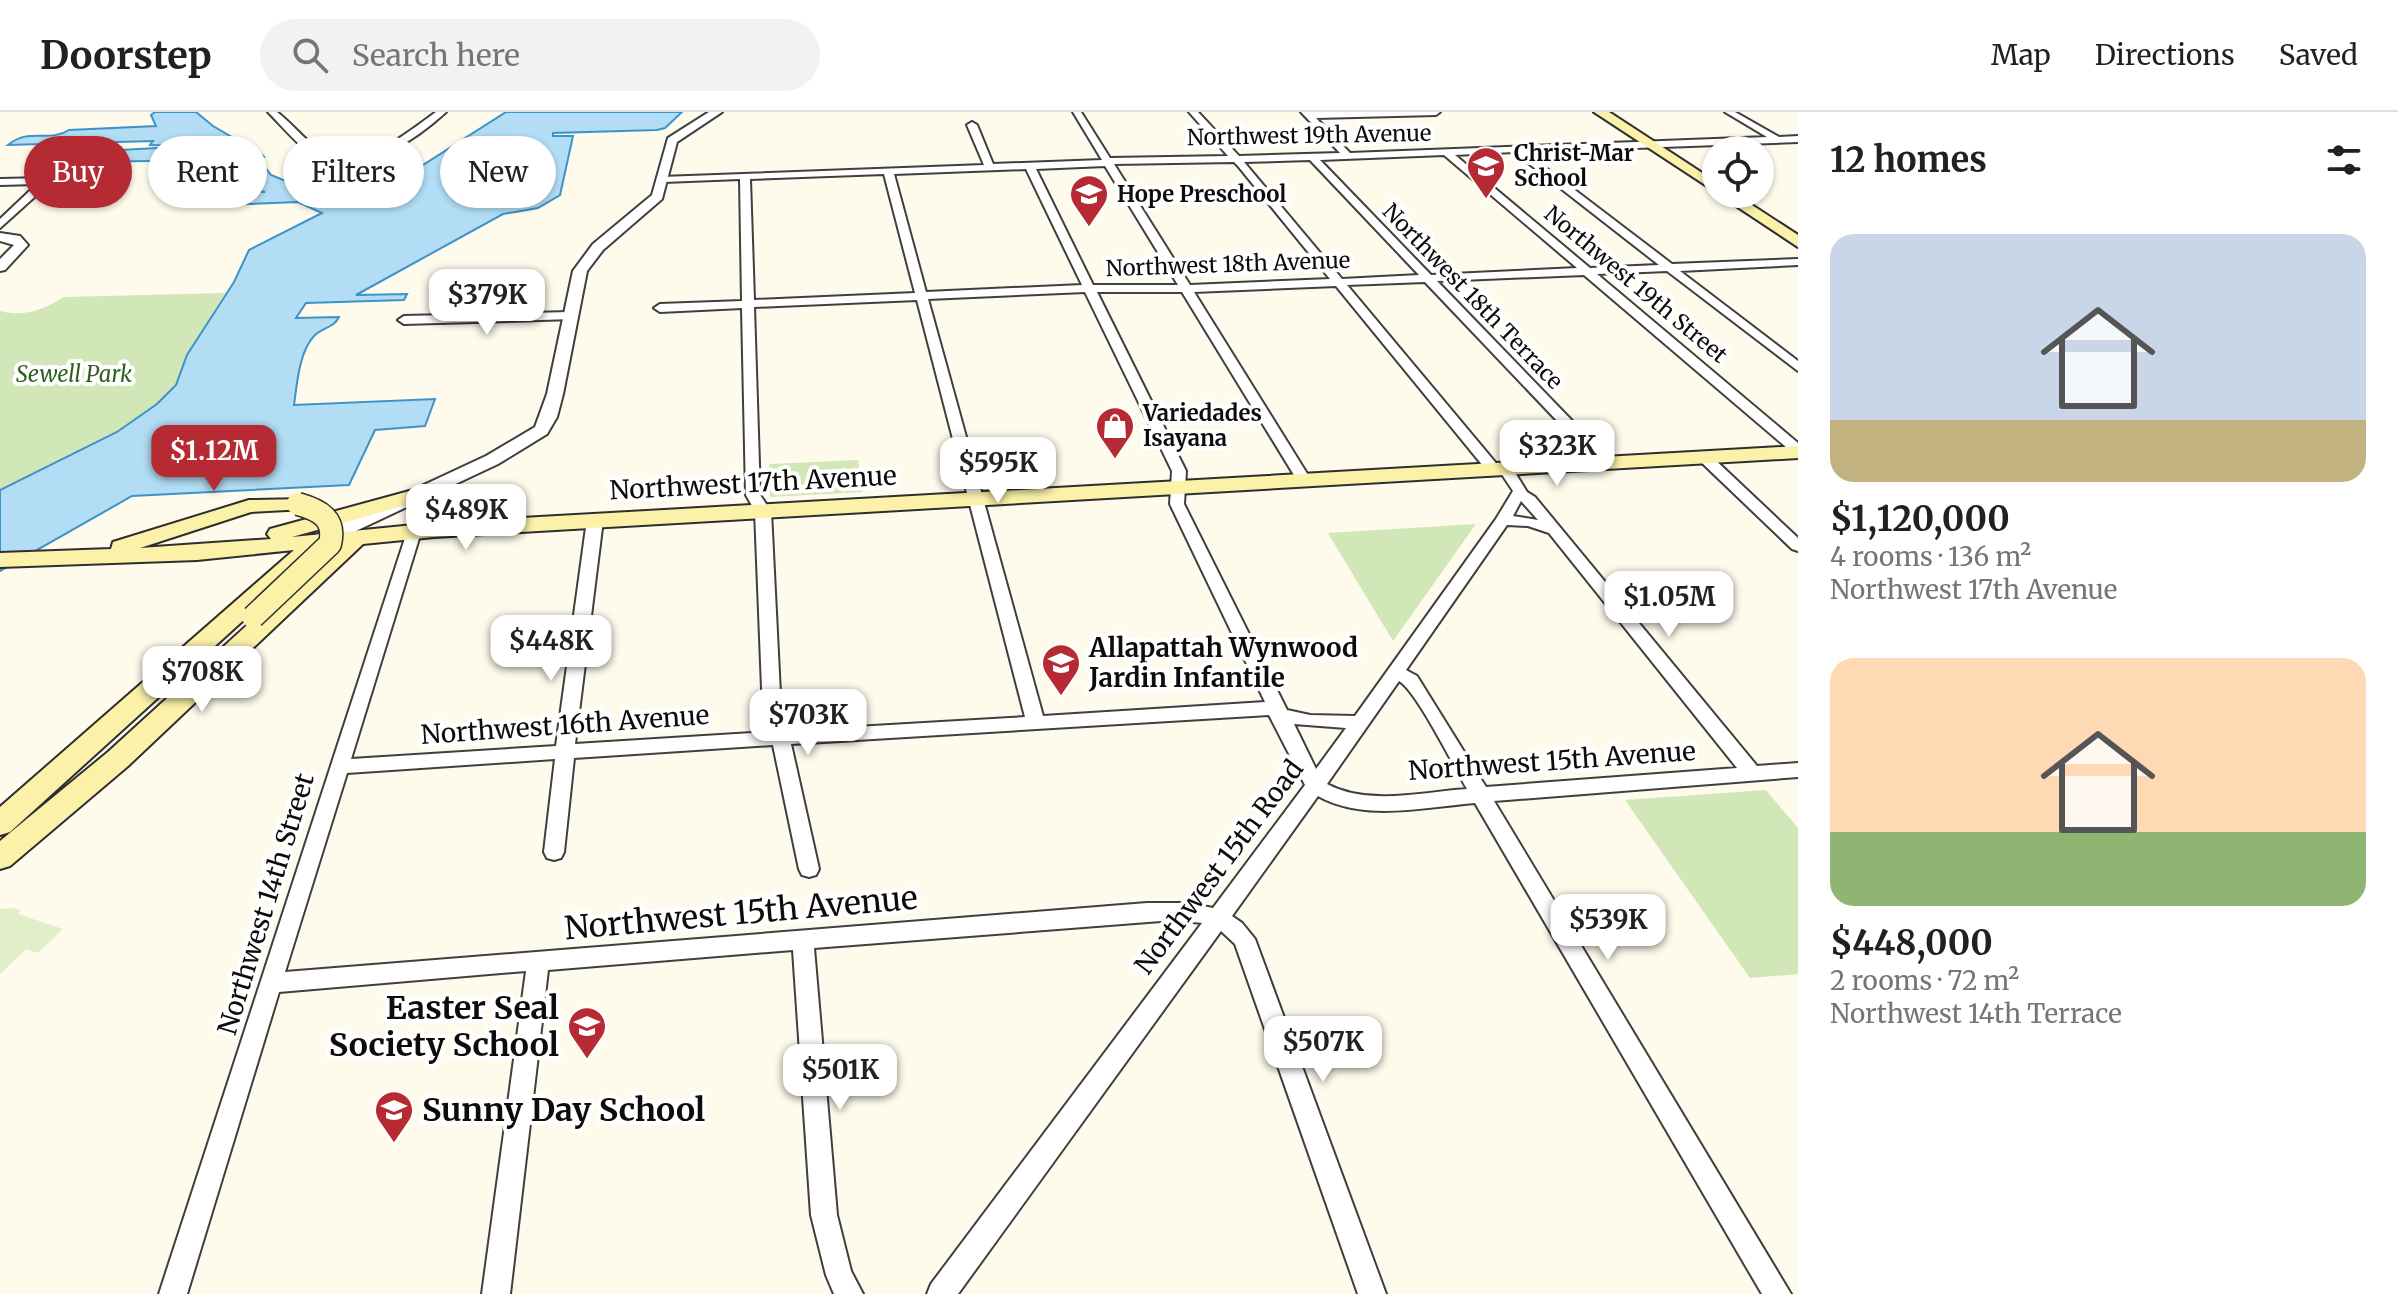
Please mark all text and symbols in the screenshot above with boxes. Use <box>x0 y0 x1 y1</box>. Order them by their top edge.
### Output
search box <box>260 19 820 91</box>
text: Doorstep <box>40 32 212 79</box>
icon: search <box>288 33 332 77</box>
text: Search here <box>352 36 520 74</box>
text: Map <box>1991 37 2051 73</box>
text: Directions <box>2095 37 2235 73</box>
text: Saved <box>2279 37 2358 73</box>
street label: Northwest 19th Avenue <box>1187 119 1431 151</box>
chip: Buy <box>24 136 132 208</box>
chip: Rent <box>148 136 267 208</box>
chip: Filters <box>283 136 424 208</box>
chip: New <box>440 136 556 208</box>
map controls <box>1702 136 1774 208</box>
button: locate <box>1702 136 1774 208</box>
icon: filters <box>2322 138 2366 182</box>
place label: Christ-Mar School <box>1514 139 1634 192</box>
text: 12 homes <box>1830 139 1987 181</box>
school or university icon: Christ-Mar School <box>1465 145 1507 200</box>
school or university icon: Hope Preschool <box>1068 173 1110 228</box>
place label: Hope Preschool <box>1117 180 1287 208</box>
street label: Northwest 18th Terrace <box>1377 197 1569 395</box>
street label: Northwest 19th Street <box>1539 199 1733 369</box>
street label: Northwest 18th Avenue <box>1105 246 1351 282</box>
pin: $379K <box>431 269 543 337</box>
text: $379K <box>447 278 527 311</box>
icon: home <box>2026 286 2170 430</box>
park label: Sewell Park <box>16 360 132 388</box>
place label: Variedades Isayana <box>1142 399 1262 452</box>
shop icon: Variedades Isayana <box>1094 405 1136 460</box>
pin: $323K <box>1501 420 1613 488</box>
pin: $1.12M <box>149 425 279 493</box>
text: $323K <box>1518 429 1596 462</box>
text: $1.12M <box>169 434 259 467</box>
pin: $595K <box>942 437 1054 505</box>
text: $595K <box>958 446 1038 479</box>
street label: Northwest 17th Avenue <box>609 459 897 506</box>
pin: $489K <box>410 484 522 552</box>
text: $489K <box>424 493 508 526</box>
text: $1,120,000 <box>1830 498 2010 540</box>
text: 4 rooms · 136 m² <box>1830 540 2031 573</box>
pin: $1.05M <box>1604 571 1734 639</box>
text: Northwest 17th Avenue <box>1830 573 2117 606</box>
text: $1.05M <box>1622 580 1716 613</box>
pin: $448K <box>495 615 607 683</box>
text: $448K <box>509 624 594 657</box>
place label: Allapattah Wynwood Jardin Infantile <box>1088 631 1358 694</box>
school or university icon: Allapattah Wynwood Jardin Infantile <box>1040 642 1082 697</box>
pin: $708K <box>146 646 258 714</box>
text: $708K <box>161 655 244 688</box>
pin: $703K <box>752 689 864 757</box>
street label: Northwest 16th Avenue <box>420 698 710 751</box>
text: $703K <box>768 698 848 731</box>
icon: home <box>2026 710 2170 854</box>
street label: Northwest 15th Avenue <box>1407 734 1697 787</box>
street label: Northwest 15th Road <box>1127 753 1310 980</box>
street label: Northwest 14th Street <box>210 769 321 1039</box>
street label: Northwest 15th Avenue <box>563 878 919 948</box>
pin: $539K <box>1552 894 1664 962</box>
text: $539K <box>1569 903 1647 936</box>
text: $448,000 <box>1830 922 1993 964</box>
text: 2 rooms · 72 m² <box>1830 964 2019 997</box>
place label: Easter Seal Society School <box>329 988 559 1065</box>
text: Northwest 14th Terrace <box>1830 997 2122 1030</box>
school or university icon: Easter Seal Society School <box>566 1005 608 1060</box>
pin: $507K <box>1267 1016 1379 1084</box>
text: $507K <box>1282 1025 1364 1058</box>
pin: $501K <box>784 1044 896 1112</box>
text: $501K <box>801 1053 879 1086</box>
school or university icon: Sunny Day School <box>373 1089 415 1144</box>
place label: Sunny Day School <box>422 1090 705 1130</box>

